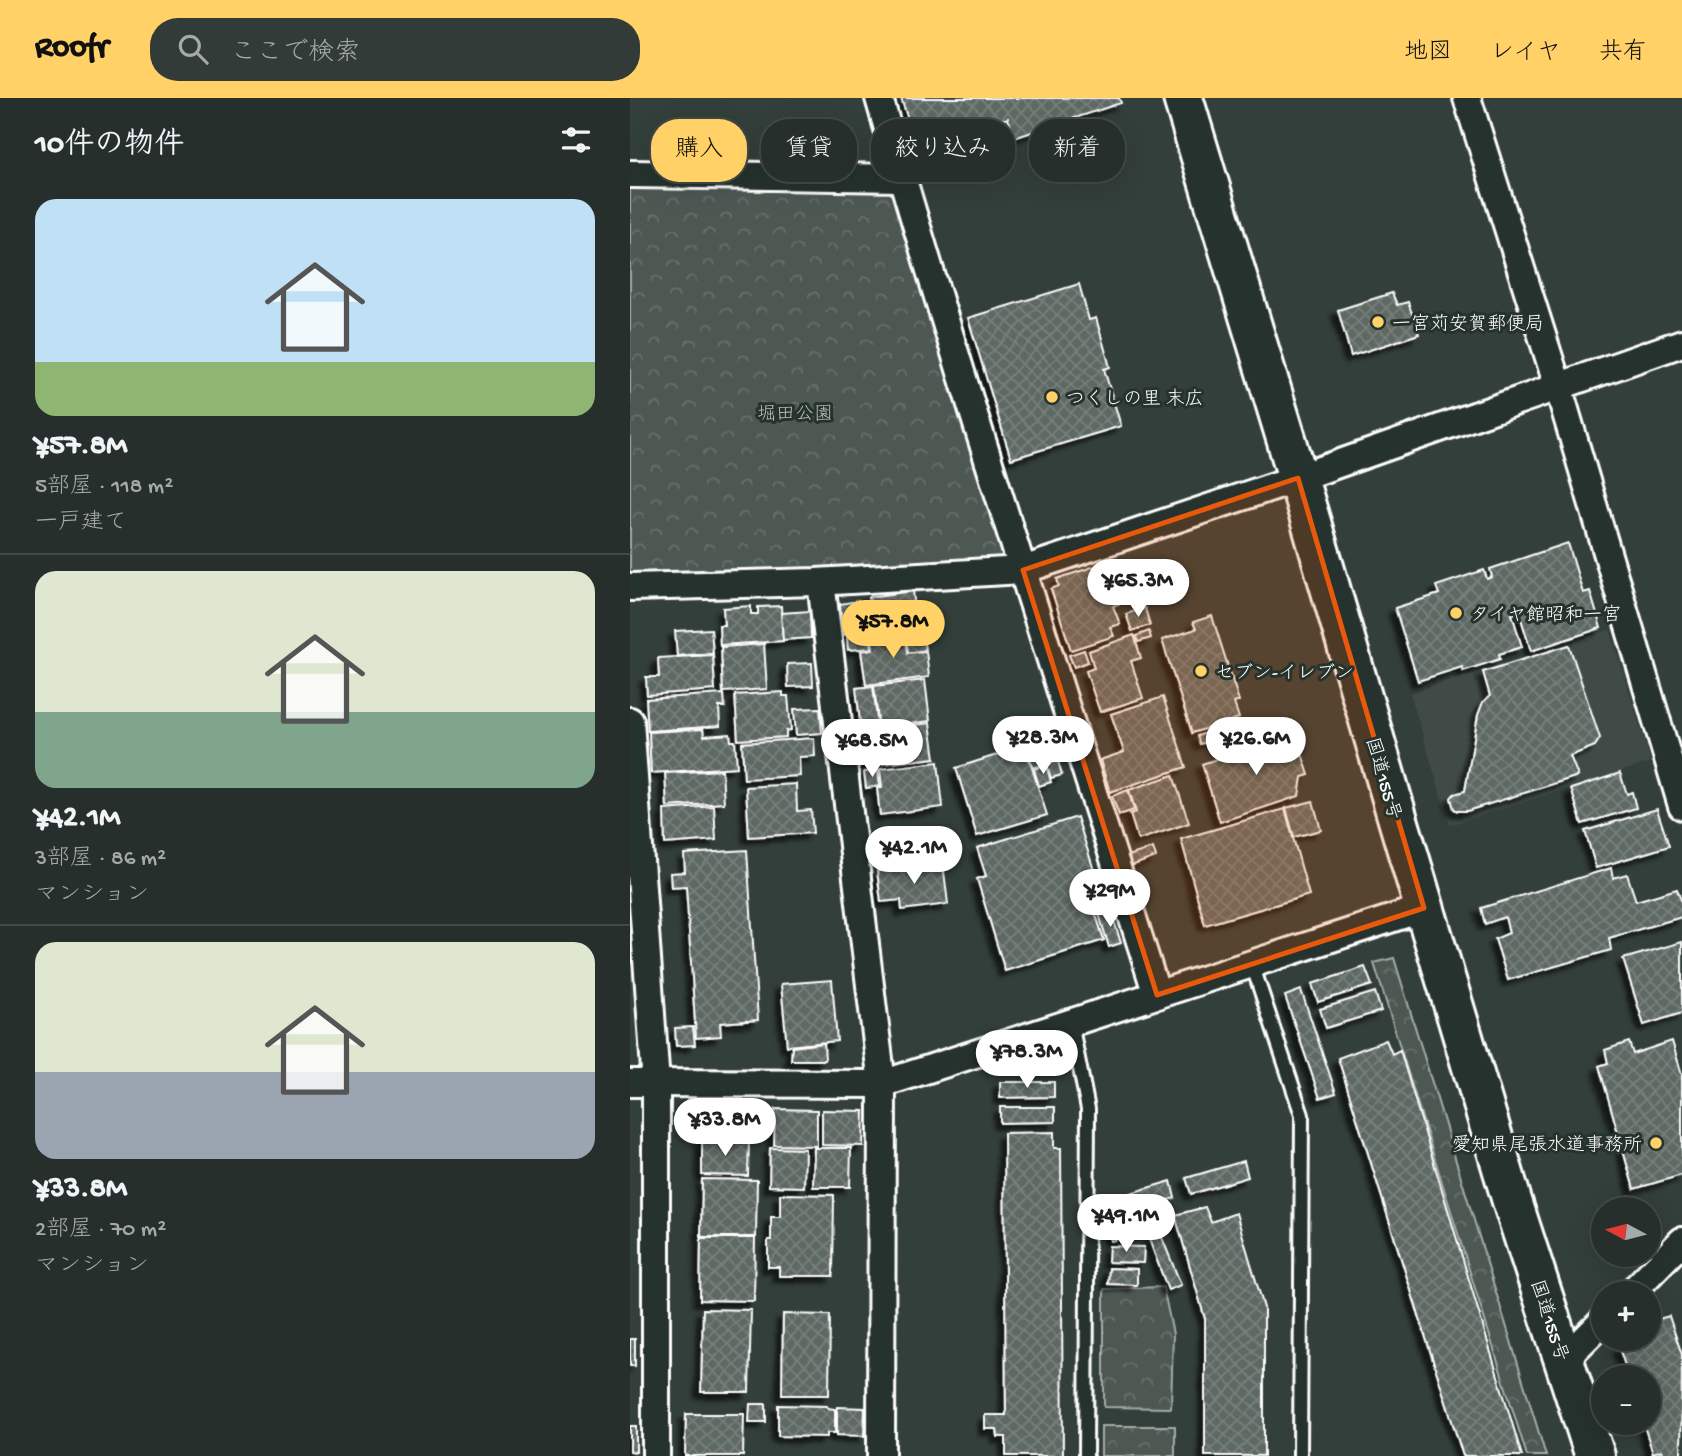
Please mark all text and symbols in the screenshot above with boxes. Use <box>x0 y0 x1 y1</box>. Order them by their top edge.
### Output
search box <box>150 18 640 81</box>
text: Roofr <box>35 30 108 68</box>
icon: search <box>174 30 212 68</box>
text: ここで検索 <box>230 39 360 70</box>
text: 地図 <box>1404 39 1452 68</box>
text: レイヤ <box>1490 39 1561 68</box>
text: 共有 <box>1599 39 1647 68</box>
chip: 購入 <box>651 119 747 182</box>
chip: 賃貸 <box>761 119 857 182</box>
chip: 絞り込み <box>871 119 1015 182</box>
chip: 新着 <box>1029 119 1125 182</box>
icon: filters <box>557 121 595 159</box>
text: 10件の物件 <box>35 129 184 164</box>
icon: home <box>252 244 378 370</box>
place label: 一宮苅安賀郵便局 <box>1392 313 1544 337</box>
marker: 一宮苅安賀郵便局 <box>1370 314 1386 330</box>
place label: つくしの里 末広 <box>1066 388 1204 412</box>
marker: つくしの里 末広 <box>1044 389 1060 405</box>
park label: 堀田公園 <box>757 404 833 427</box>
text: ¥57.8M <box>35 430 127 465</box>
text: 5部屋 · 118 m² <box>35 474 173 501</box>
text: 一戸建て <box>35 510 127 537</box>
pin: ¥65.3M <box>1081 560 1195 619</box>
text: ¥65.3M <box>1103 568 1173 595</box>
pin: ¥57.8M <box>836 601 950 660</box>
place label: タイヤ館昭和一宮 <box>1470 604 1621 628</box>
marker: タイヤ館昭和一宮 <box>1448 605 1464 621</box>
text: ¥57.8M <box>858 609 928 636</box>
icon: home <box>252 616 378 742</box>
marker: セブン-イレブン <box>1193 663 1209 679</box>
place label: セブン-イレブン <box>1215 663 1354 686</box>
pin: ¥28.3M <box>986 716 1100 776</box>
pin: ¥26.6M <box>1199 718 1313 777</box>
pin: ¥68.5M <box>815 720 929 779</box>
text: ¥28.3M <box>1008 725 1078 752</box>
text: ¥26.6M <box>1222 726 1290 753</box>
text: ¥68.5M <box>837 728 907 755</box>
street label: 国道155号 <box>1359 735 1405 823</box>
text: ¥42.1M <box>35 802 120 837</box>
pin: ¥42.1M <box>857 826 971 886</box>
text: ¥42.1M <box>881 835 947 862</box>
text: 3部屋 · 86 m² <box>35 846 166 873</box>
pin: ¥29M <box>1069 870 1151 929</box>
text: ¥29M <box>1085 878 1135 905</box>
text: マンション <box>35 882 149 909</box>
icon: home <box>252 987 378 1113</box>
pin: ¥78.3M <box>970 1030 1084 1090</box>
text: ¥78.3M <box>992 1039 1062 1066</box>
pin: ¥33.8M <box>668 1098 782 1158</box>
text: ¥33.8M <box>690 1107 760 1134</box>
place label: 愛知県尾張水道事務所 <box>1452 1134 1642 1158</box>
marker: 愛知県尾張水道事務所 <box>1648 1135 1664 1151</box>
text: ¥33.8M <box>35 1173 127 1208</box>
pin: ¥49.1M <box>1069 1194 1183 1254</box>
north arrow <box>1591 1197 1661 1267</box>
map controls <box>1591 1197 1661 1435</box>
text: ¥49.1M <box>1093 1203 1159 1230</box>
text: 2部屋 · 70 m² <box>35 1217 166 1244</box>
text: マンション <box>35 1253 149 1280</box>
street label: 国道155号 <box>1524 1277 1573 1365</box>
button: + <box>1591 1281 1661 1351</box>
button: − <box>1591 1365 1661 1435</box>

